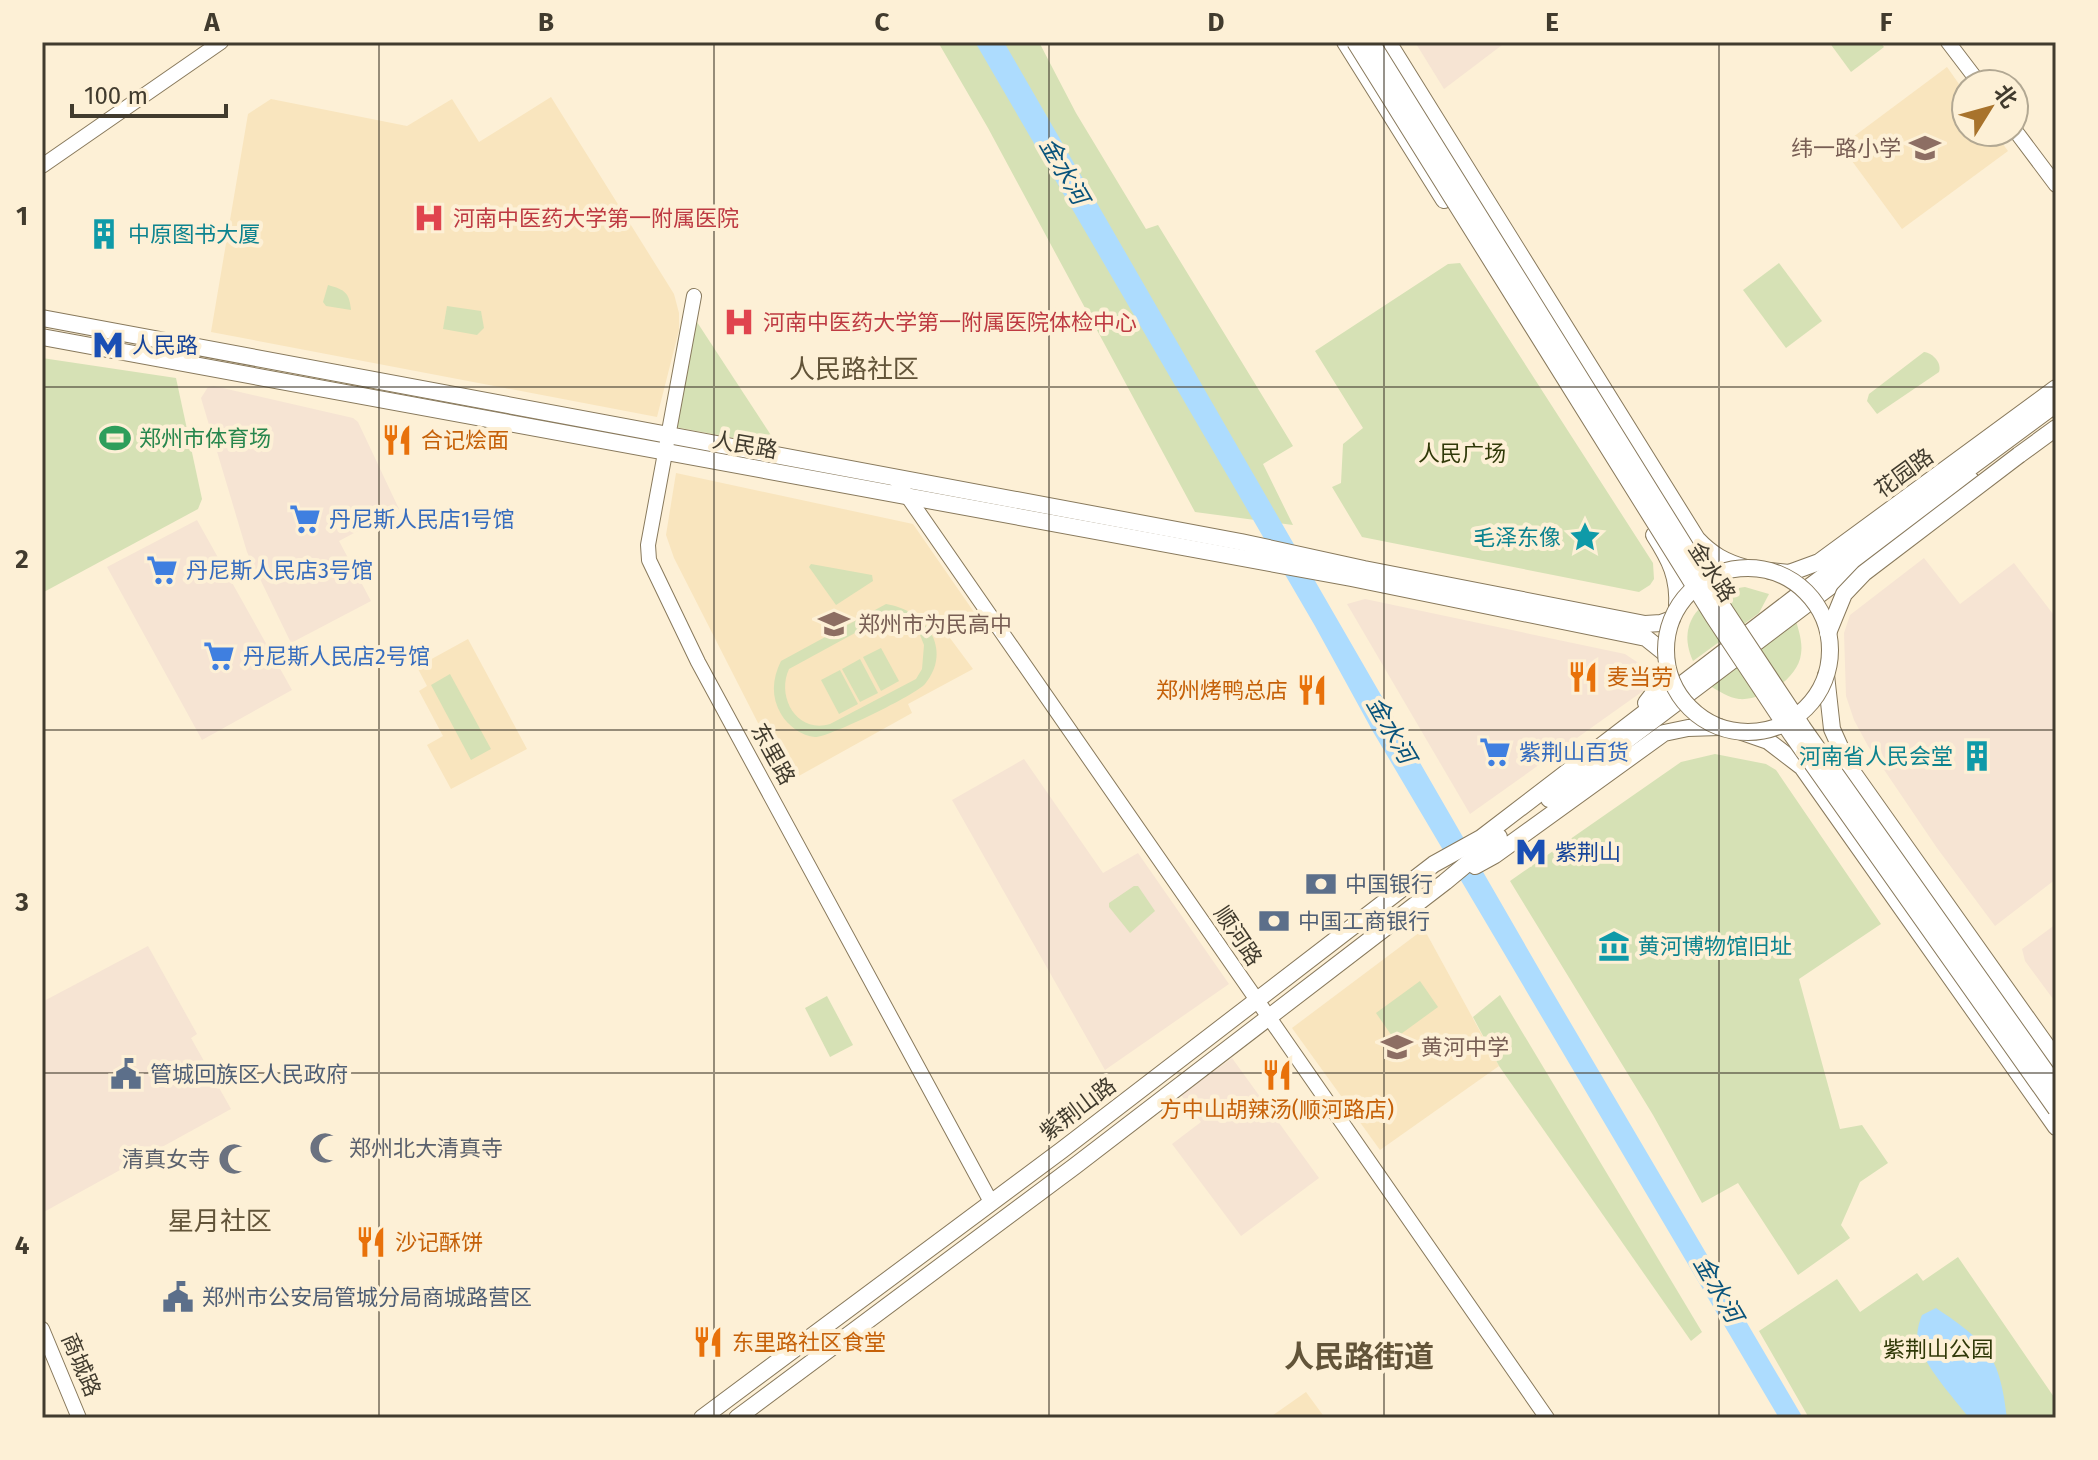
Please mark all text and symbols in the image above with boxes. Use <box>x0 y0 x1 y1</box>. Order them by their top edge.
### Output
text: A <box>203 7 220 38</box>
text: B <box>538 7 554 38</box>
text: C <box>875 7 890 38</box>
text: D <box>1208 7 1225 38</box>
text: E <box>1545 7 1559 38</box>
text: F <box>1880 7 1893 38</box>
scale bar <box>72 68 226 118</box>
north arrow <box>1950 68 2030 148</box>
text: 北 <box>1988 79 2023 113</box>
text: 100 m <box>84 82 148 110</box>
school or university icon: 纬一路小学 <box>1908 131 1942 165</box>
water label: 金水河 <box>1034 133 1096 213</box>
place label: 纬一路小学 <box>1791 135 1901 162</box>
text: 1 <box>16 201 28 232</box>
hospital icon: 河南中医药大学第一附属医院 <box>412 201 446 235</box>
place label: 河南中医药大学第一附属医院 <box>453 205 739 232</box>
building icon: 中原图书大厦 <box>87 217 121 251</box>
place label: 中原图书大厦 <box>128 221 260 248</box>
hospital icon: 河南中医药大学第一附属医院体检中心 <box>722 305 756 339</box>
place label: 河南中医药大学第一附属医院体检中心 <box>763 309 1137 336</box>
metro station icon: 人民路 <box>91 328 125 362</box>
place label: 人民路 <box>132 332 198 359</box>
district label: 人民路社区 <box>789 354 919 385</box>
sports icon: 郑州市体育场 <box>98 421 132 455</box>
restaurant icon: 合记烩面 <box>380 423 414 457</box>
place label: 郑州市体育场 <box>139 425 271 452</box>
street label: 人民路 <box>710 426 780 464</box>
place label: 合记烩面 <box>421 427 509 454</box>
park label: 人民广场 <box>1418 440 1506 467</box>
street label: 花园路 <box>1869 443 1939 503</box>
supermarket icon: 丹尼斯人民店1号馆 <box>288 502 322 536</box>
place label: 丹尼斯人民店1号馆 <box>329 506 515 533</box>
place icon: 毛泽东像 <box>1568 520 1602 554</box>
place label: 毛泽东像 <box>1473 524 1561 551</box>
street label: 金水路 <box>1683 537 1741 607</box>
text: 2 <box>15 544 29 575</box>
supermarket icon: 丹尼斯人民店3号馆 <box>145 553 179 587</box>
place label: 丹尼斯人民店3号馆 <box>186 557 373 584</box>
school or university icon: 郑州市为民高中 <box>817 607 851 641</box>
place label: 郑州市为民高中 <box>858 611 1012 638</box>
supermarket icon: 丹尼斯人民店2号馆 <box>202 639 236 673</box>
place label: 丹尼斯人民店2号馆 <box>243 643 430 670</box>
restaurant icon: 麦当劳 <box>1566 660 1600 694</box>
place label: 麦当劳 <box>1607 664 1673 691</box>
restaurant icon: 郑州烤鸭总店 <box>1295 673 1329 707</box>
place label: 郑州烤鸭总店 <box>1156 677 1288 704</box>
water label: 金水河 <box>1361 692 1423 772</box>
street label: 东里路 <box>745 719 801 789</box>
supermarket icon: 紫荆山百货 <box>1478 735 1512 769</box>
place label: 紫荆山百货 <box>1519 739 1629 766</box>
building icon: 河南省人民会堂 <box>1960 739 1994 773</box>
place label: 河南省人民会堂 <box>1799 743 1953 770</box>
metro station icon: 紫荆山 <box>1514 835 1548 869</box>
place label: 紫荆山 <box>1555 839 1621 866</box>
bank icon: 中国银行 <box>1304 867 1338 901</box>
place label: 中国银行 <box>1345 871 1433 898</box>
text: 3 <box>14 887 29 918</box>
street label: 顺河路 <box>1208 901 1268 971</box>
bank icon: 中国工商银行 <box>1257 904 1291 938</box>
place label: 中国工商银行 <box>1298 908 1430 935</box>
museum icon: 黄河博物馆旧址 <box>1597 929 1631 963</box>
place label: 黄河博物馆旧址 <box>1638 933 1792 960</box>
school or university icon: 黄河中学 <box>1380 1030 1414 1064</box>
place label: 黄河中学 <box>1421 1034 1509 1061</box>
public building icon: 管城回族区人民政府 <box>109 1057 143 1091</box>
restaurant icon: 方中山胡辣汤(顺河路店) <box>1260 1058 1294 1092</box>
place label: 管城回族区人民政府 <box>150 1061 348 1088</box>
street label: 紫荆山路 <box>1035 1072 1121 1146</box>
place label: 方中山胡辣汤(顺河路店) <box>1160 1096 1394 1123</box>
mosque icon: 郑州北大清真寺 <box>308 1131 342 1165</box>
place label: 郑州北大清真寺 <box>349 1135 503 1162</box>
mosque icon: 清真女寺 <box>217 1142 251 1176</box>
place label: 清真女寺 <box>122 1146 210 1173</box>
district label: 星月社区 <box>168 1206 272 1237</box>
restaurant icon: 沙记酥饼 <box>354 1225 388 1259</box>
place label: 沙记酥饼 <box>395 1229 483 1256</box>
text: 4 <box>15 1230 30 1261</box>
water label: 金水河 <box>1688 1251 1750 1331</box>
public building icon: 郑州市公安局管城分局商城路营区 <box>161 1280 195 1314</box>
place label: 郑州市公安局管城分局商城路营区 <box>202 1284 532 1311</box>
restaurant icon: 东里路社区食堂 <box>691 1325 725 1359</box>
street label: 商城路 <box>56 1329 106 1401</box>
place label: 东里路社区食堂 <box>732 1329 886 1356</box>
park label: 紫荆山公园 <box>1883 1336 1993 1363</box>
district label: 人民路街道 <box>1284 1339 1434 1375</box>

